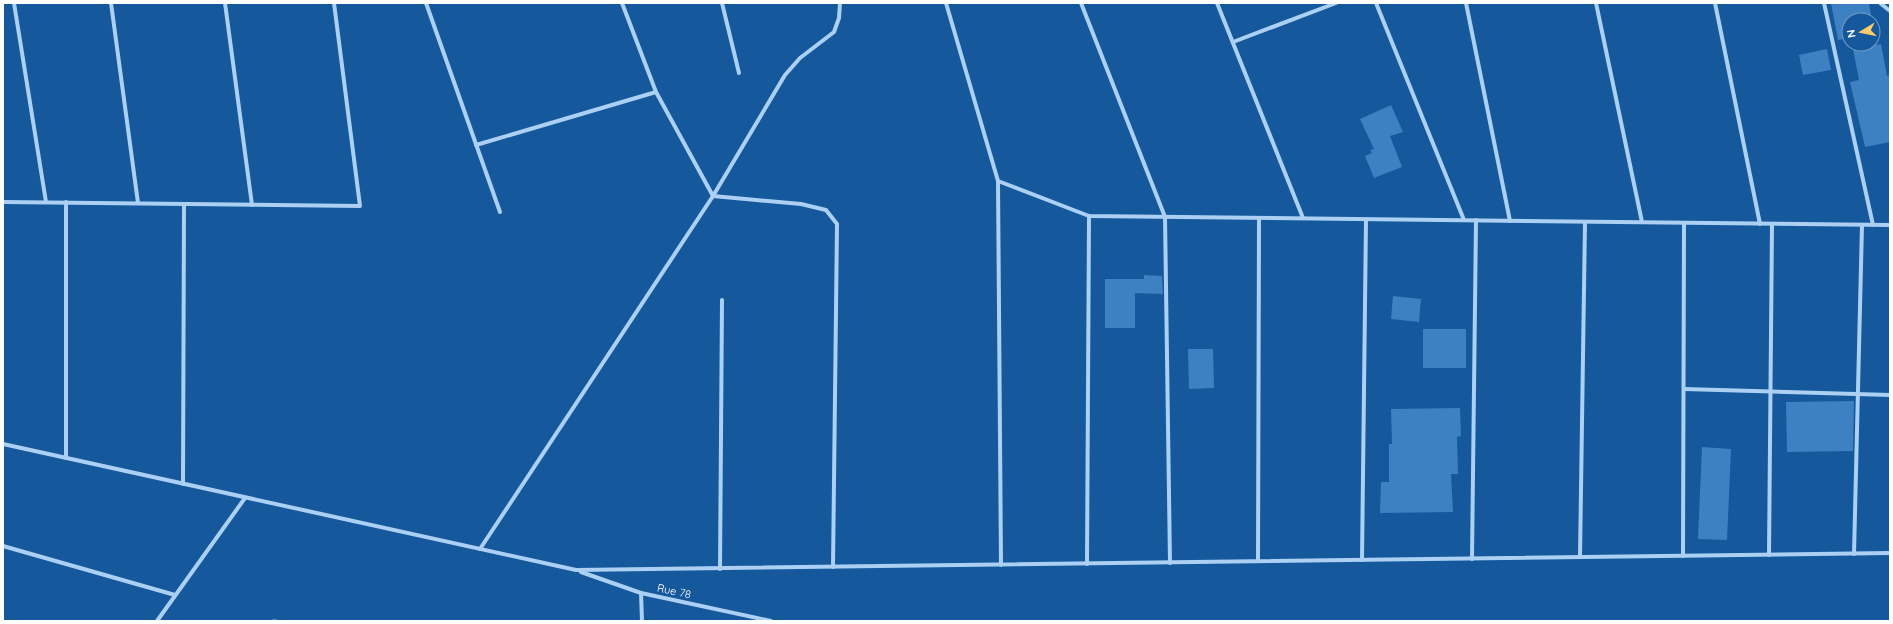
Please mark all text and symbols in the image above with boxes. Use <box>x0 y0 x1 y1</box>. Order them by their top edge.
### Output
north arrow <box>1841 12 1881 52</box>
text: N <box>1844 29 1859 39</box>
street label: Rue 78 <box>656 581 692 601</box>

